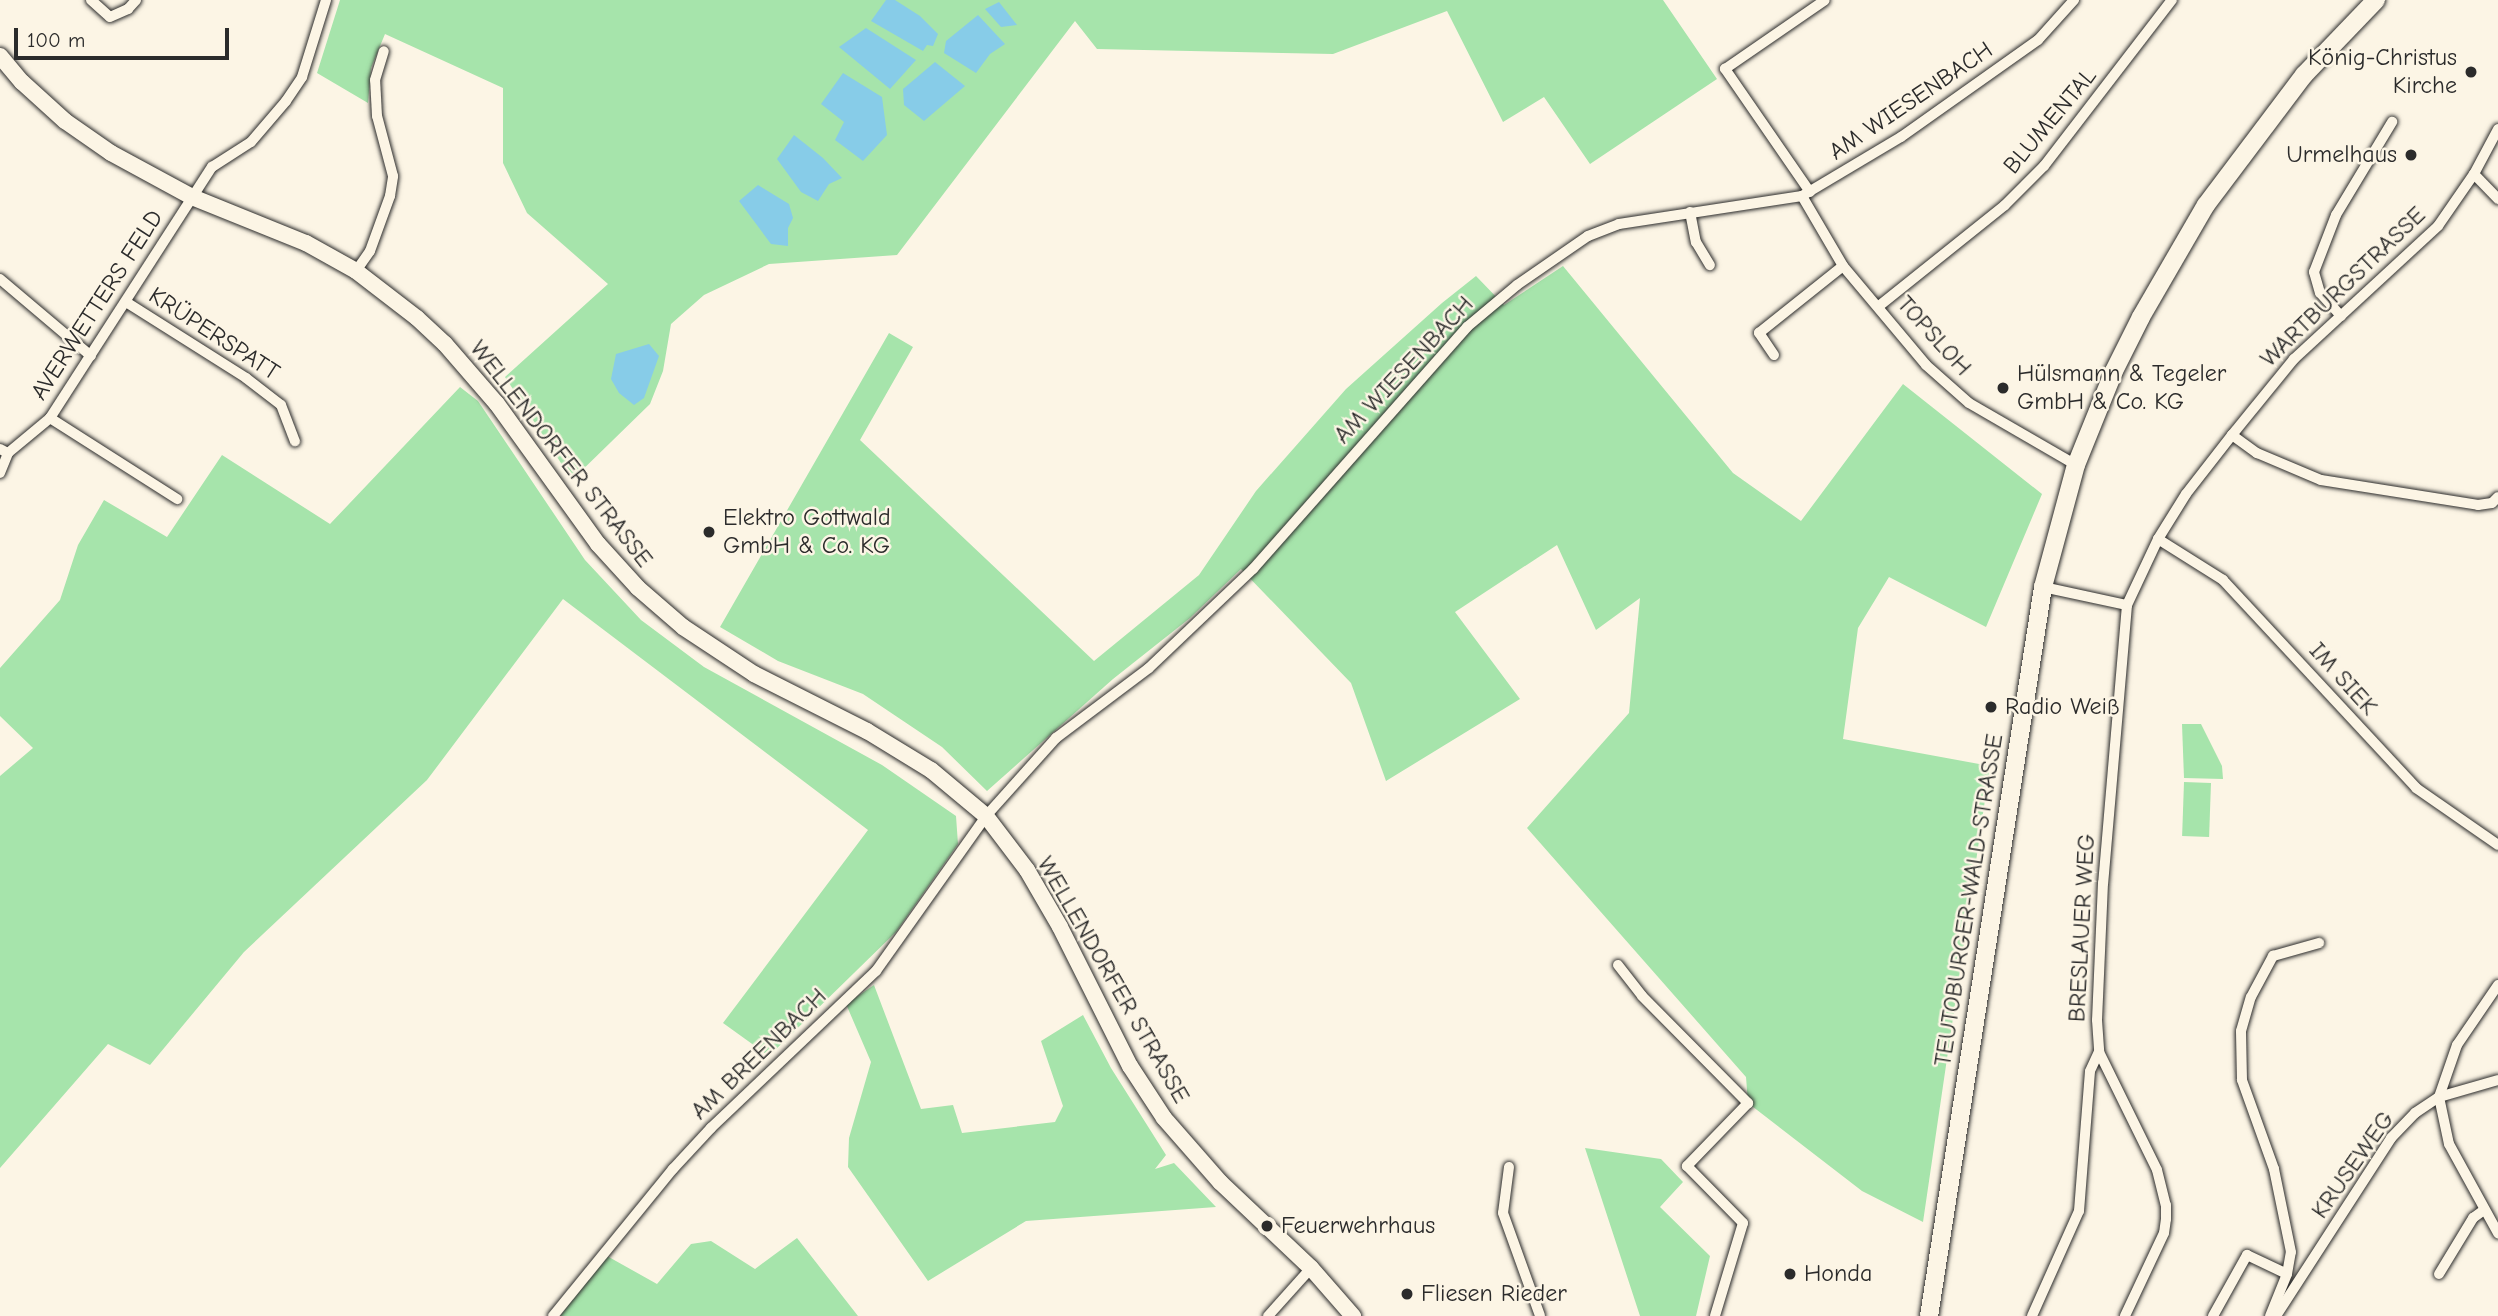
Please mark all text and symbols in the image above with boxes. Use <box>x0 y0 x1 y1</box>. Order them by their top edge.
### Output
scale bar <box>18 14 233 58</box>
text: 100 m <box>27 28 85 52</box>
street label: AM WIESENBACH <box>1824 36 1998 166</box>
place label: König-Christus Kirche <box>2308 44 2457 100</box>
street label: BLUMENTAL <box>1997 62 2103 180</box>
marker: König-Christus Kirche <box>2463 64 2479 80</box>
place label: Urmelhaus <box>2286 141 2397 169</box>
marker: Urmelhaus <box>2403 147 2419 163</box>
street label: WARTBURGSTRASSE <box>2254 201 2432 373</box>
street label: AVERWETTERS FELD <box>25 205 169 405</box>
street label: KRÜPERSPATT <box>143 281 285 387</box>
street label: AM WIESENBACH <box>1328 290 1480 450</box>
street label: TOPSLOH <box>1891 290 1977 382</box>
street label: WELLENDORFER STRASSE <box>463 335 659 573</box>
place label: Hülsmann & Tegeler GmbH & Co. KG <box>2017 360 2226 416</box>
marker: Hülsmann & Tegeler GmbH & Co. KG <box>1995 380 2011 396</box>
place label: Elektro Gottwald GmbH & Co. KG <box>723 504 891 560</box>
marker: Elektro Gottwald GmbH & Co. KG <box>701 524 717 540</box>
street label: IM SIEK <box>2303 637 2383 721</box>
place label: Radio Weiß <box>2005 693 2120 721</box>
marker: Radio Weiß <box>1983 699 1999 715</box>
street label: TEUTOBURGER-WALD-STRASSE <box>1928 732 2010 1068</box>
street label: BRESLAUER WEG <box>2063 833 2101 1023</box>
street label: WELLENDORFER STRASSE <box>1031 852 1195 1108</box>
street label: AM BREENBACH <box>685 982 833 1126</box>
street label: KRUSEWEG <box>2306 1106 2400 1224</box>
place label: Feuerwehrhaus <box>1281 1212 1435 1240</box>
marker: Feuerwehrhaus <box>1259 1218 1275 1234</box>
place label: Honda <box>1804 1260 1872 1288</box>
marker: Honda <box>1782 1266 1798 1282</box>
place label: Fliesen Rieder <box>1421 1280 1567 1308</box>
marker: Fliesen Rieder <box>1399 1286 1415 1302</box>

